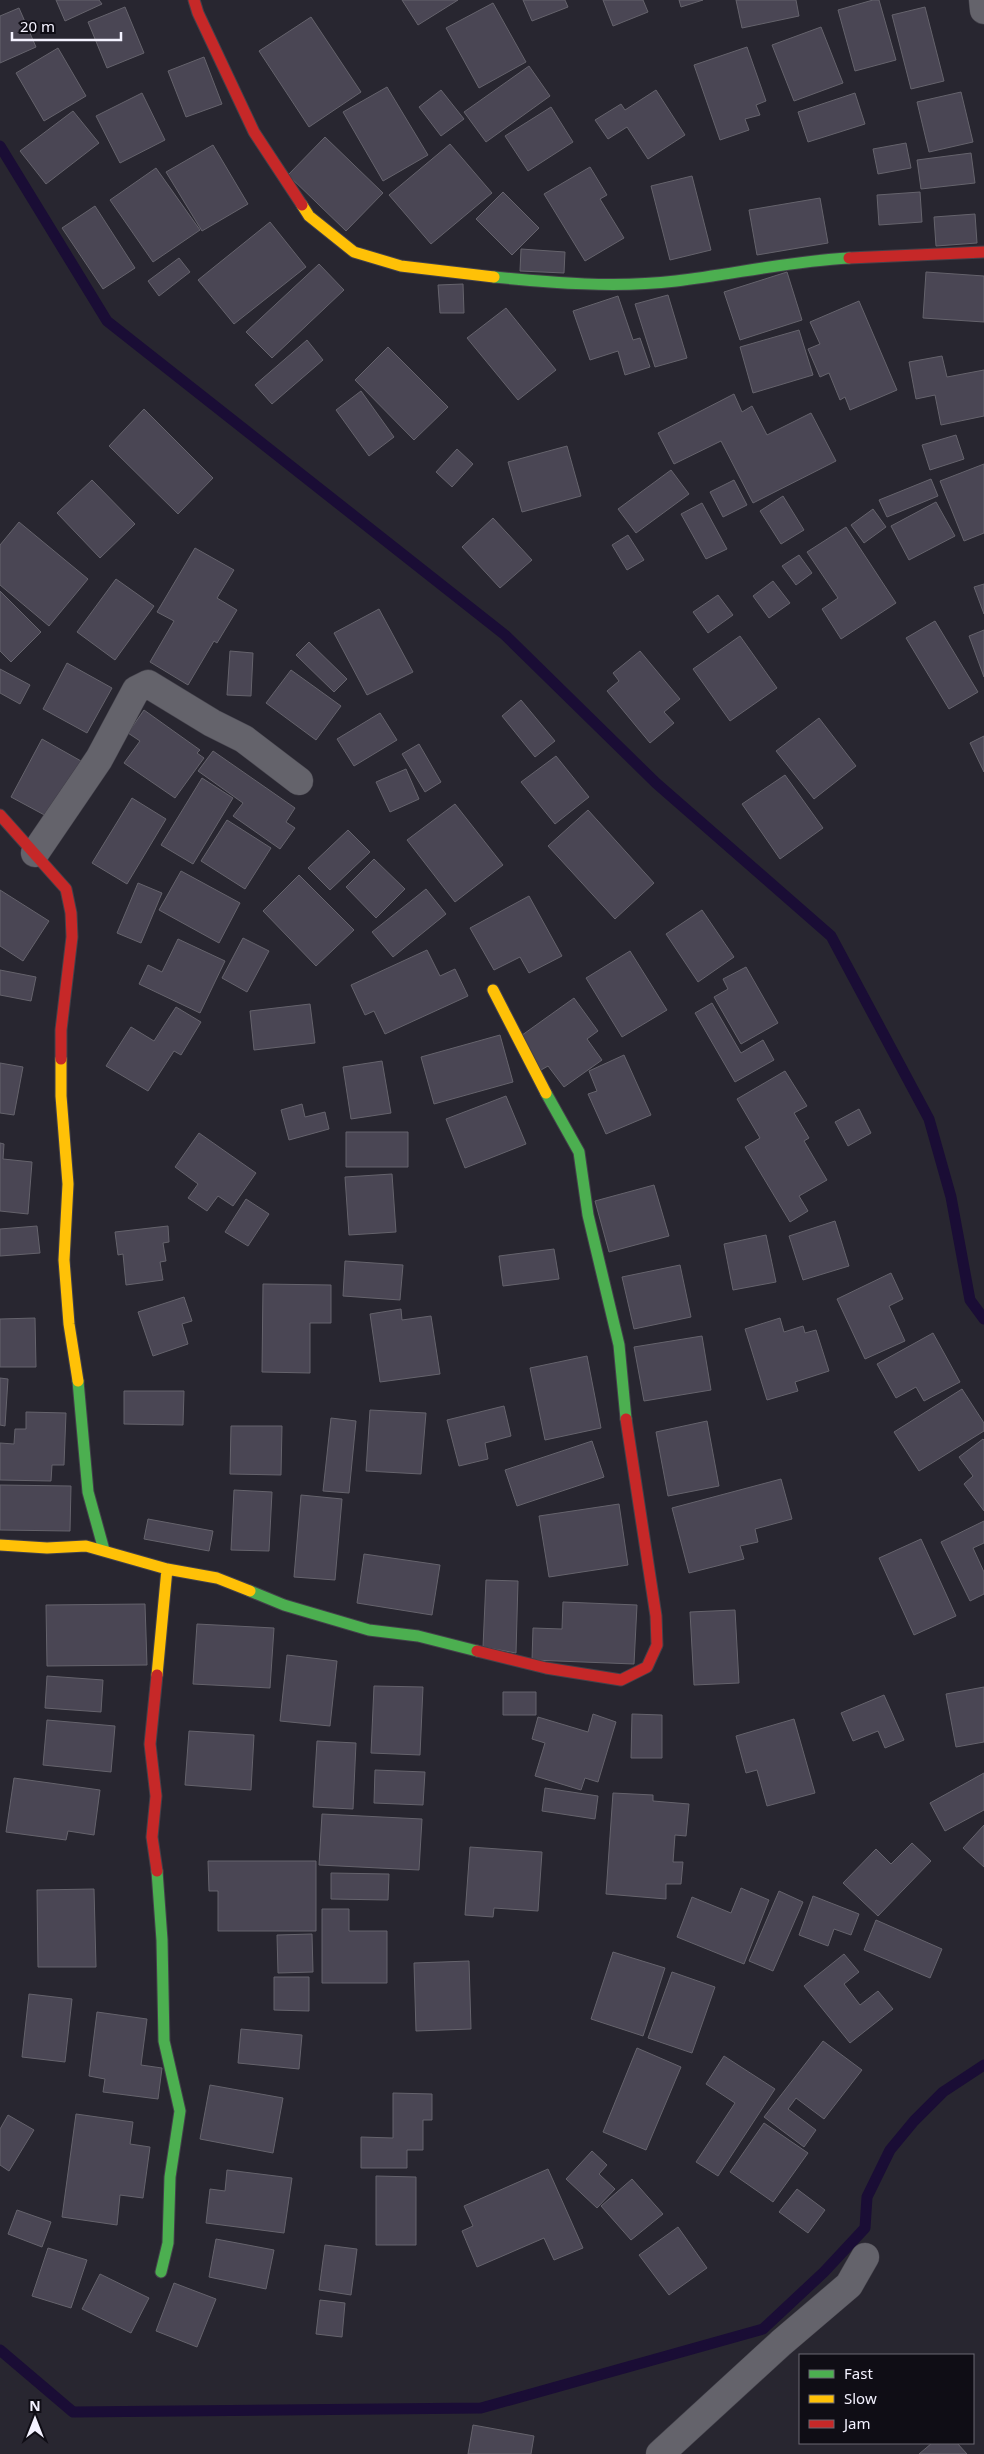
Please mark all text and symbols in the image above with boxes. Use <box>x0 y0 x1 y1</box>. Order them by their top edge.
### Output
scale bar <box>12 10 121 42</box>
text: 20 m <box>20 16 55 36</box>
legend <box>799 2354 974 2444</box>
text: Fast <box>844 2363 873 2383</box>
text: Slow <box>844 2388 877 2408</box>
north arrow <box>10 2394 60 2444</box>
text: N <box>29 2396 41 2415</box>
text: Jam <box>842 2413 871 2433</box>

